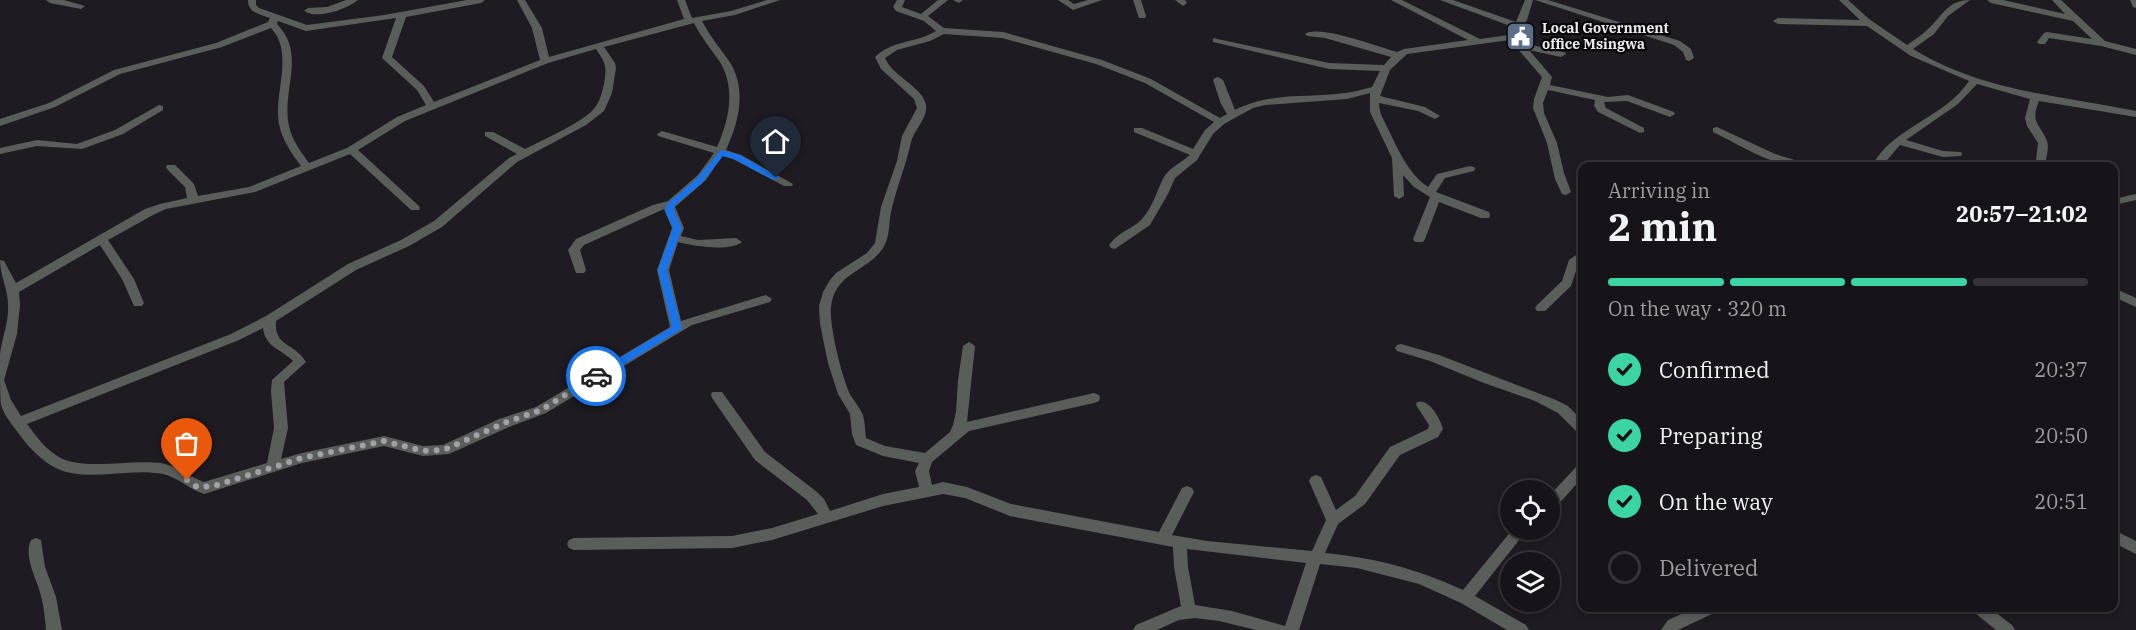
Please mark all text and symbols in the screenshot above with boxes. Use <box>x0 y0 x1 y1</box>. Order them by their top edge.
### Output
place label: Local Government office Msingwa <box>1542 19 1669 53</box>
public building icon: Local Government office Msingwa <box>1505 20 1537 52</box>
pin <box>750 116 801 178</box>
icon: home <box>759 125 792 158</box>
text: Arriving in <box>1608 177 1710 204</box>
text: 20:57–21:02 <box>1956 199 2088 228</box>
text: 2 min <box>1608 201 1717 252</box>
text: On the way · 320 m <box>1608 295 1787 322</box>
courier <box>566 346 626 406</box>
icon: check <box>1608 353 1641 386</box>
text: Confirmed <box>1659 355 1770 384</box>
text: 20:37 <box>2034 356 2088 383</box>
icon: car <box>580 360 613 393</box>
pin <box>161 418 212 480</box>
icon: check <box>1608 419 1641 452</box>
text: Preparing <box>1659 421 1763 450</box>
text: 20:50 <box>2034 422 2088 449</box>
icon: bag <box>170 427 203 460</box>
map controls <box>1500 480 1560 612</box>
button: locate <box>1500 480 1560 540</box>
icon: check <box>1608 485 1641 518</box>
text: On the way <box>1659 487 1773 516</box>
text: 20:51 <box>2034 488 2088 515</box>
button: layers <box>1500 552 1560 612</box>
text: Delivered <box>1659 553 1758 582</box>

